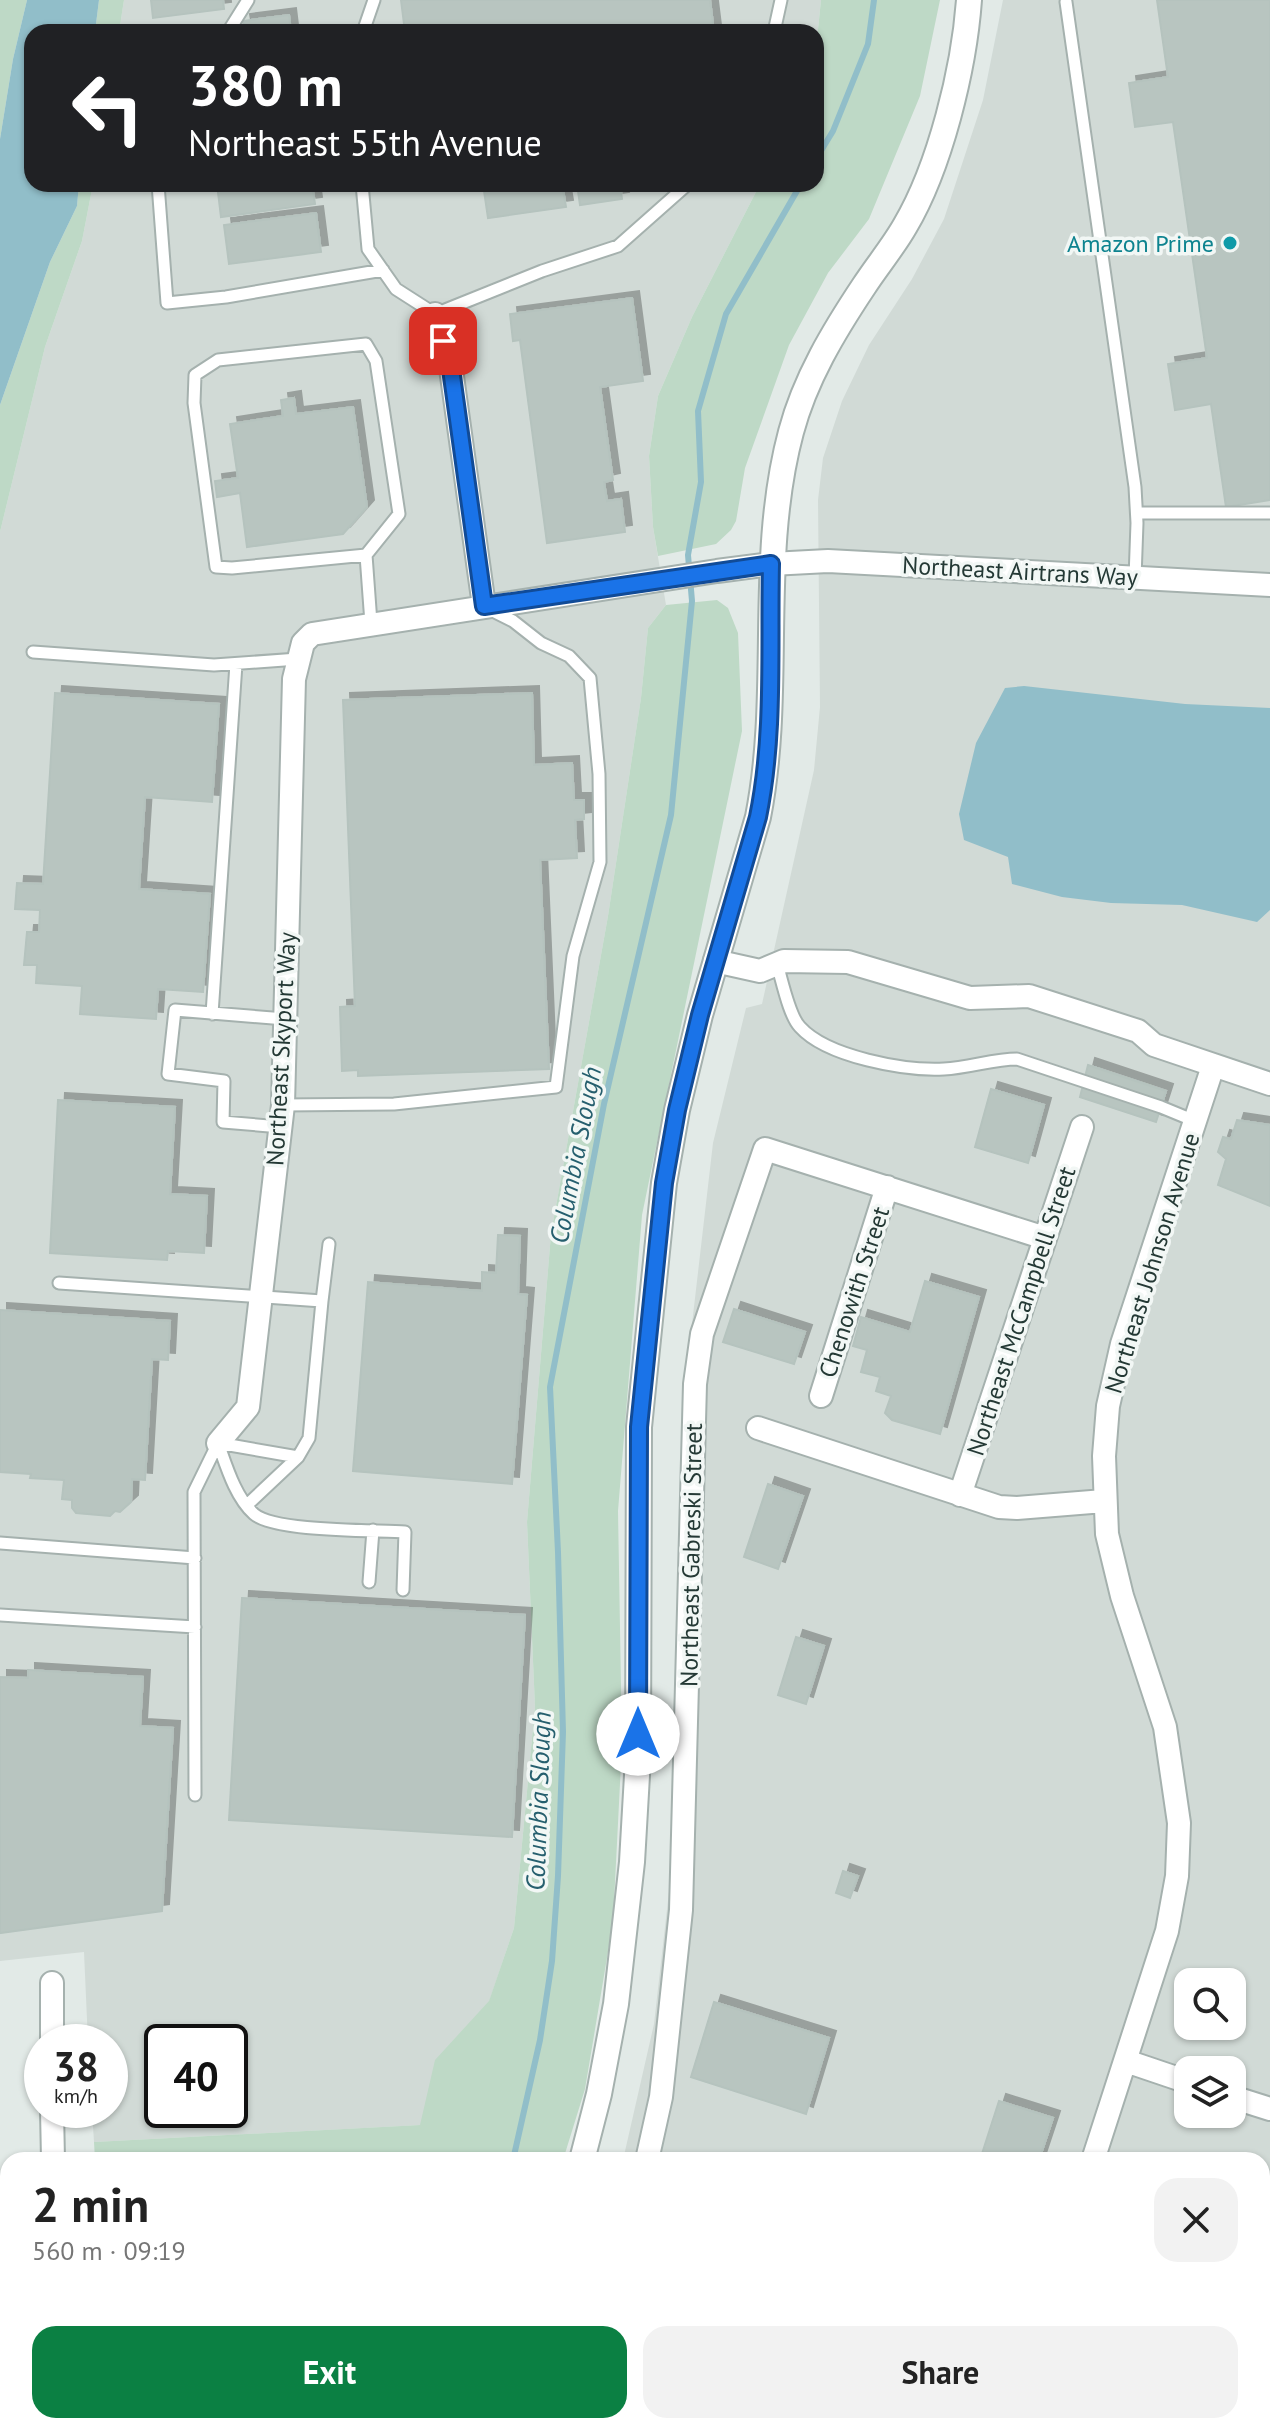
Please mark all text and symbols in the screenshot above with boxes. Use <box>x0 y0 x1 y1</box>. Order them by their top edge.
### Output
text: 380 m <box>188 49 343 121</box>
icon: left <box>56 56 160 160</box>
text: Northeast 55th Avenue <box>188 119 542 166</box>
place label: Amazon Prime <box>1067 228 1214 259</box>
marker: Amazon Prime <box>1221 234 1239 252</box>
pin <box>409 307 477 375</box>
icon: arrive <box>421 319 465 363</box>
street label: Northeast Airtrans Way <box>901 549 1139 593</box>
street label: Northeast Skyport Way <box>259 931 303 1167</box>
water label: Columbia Slough <box>542 1064 608 1246</box>
street label: Northeast Johnson Avenue <box>1098 1129 1206 1397</box>
street label: Northeast McCampbell Street <box>960 1162 1082 1460</box>
street label: Chenowith Street <box>812 1203 896 1381</box>
street label: Northeast Gabreski Street <box>673 1423 709 1687</box>
position arrow <box>596 1692 680 1776</box>
water label: Columbia Slough <box>518 1711 558 1891</box>
map controls <box>1174 1968 1246 2128</box>
button: search <box>1174 1968 1246 2040</box>
speed limit sign: 40 <box>144 2024 248 2128</box>
text: 38 <box>53 2040 99 2092</box>
button: layers <box>1174 2056 1246 2128</box>
text: km/h <box>54 2083 98 2109</box>
text: 2 min <box>32 2173 149 2235</box>
button: close <box>1154 2178 1238 2262</box>
text: 560 m · 09:19 <box>32 2234 186 2267</box>
button: Exit <box>32 2326 627 2418</box>
button: Share <box>643 2326 1238 2418</box>

